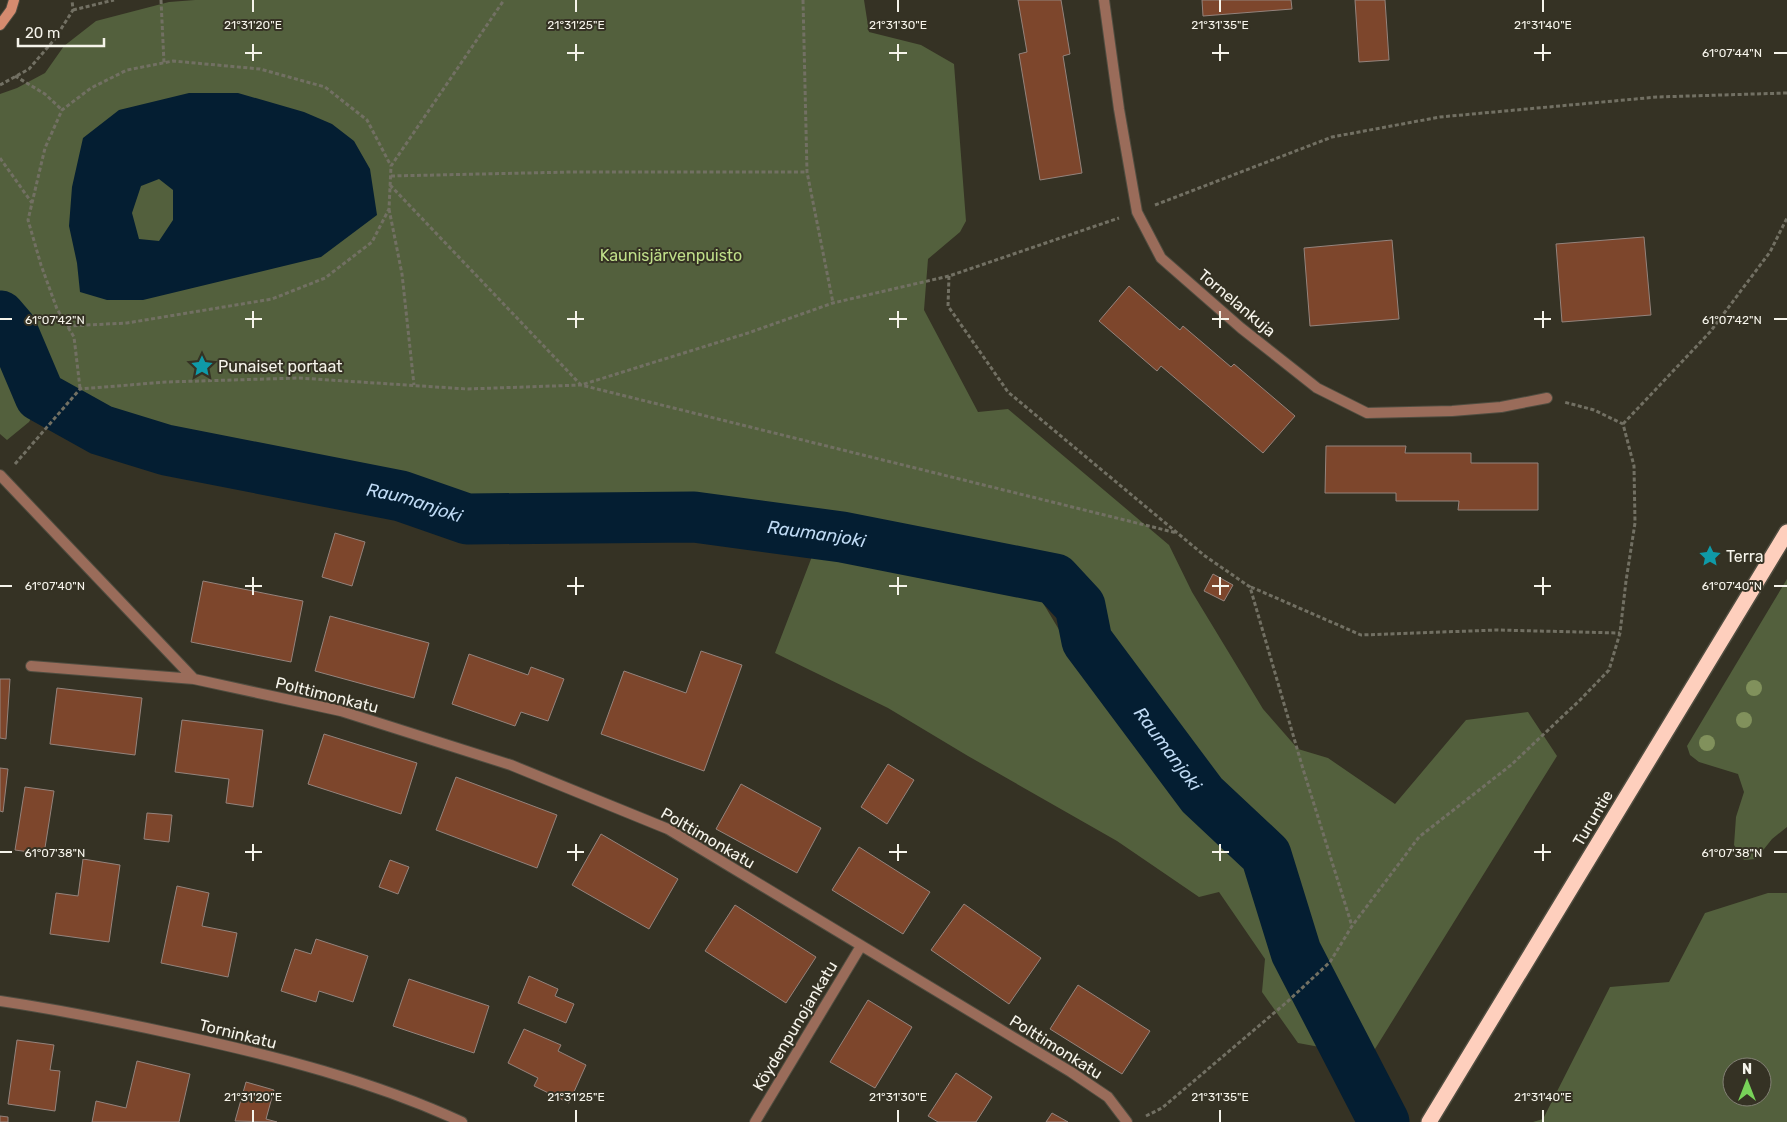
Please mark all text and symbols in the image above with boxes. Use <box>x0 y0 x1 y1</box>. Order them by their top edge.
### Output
scale bar <box>18 15 104 47</box>
text: 21°31'20"E <box>224 18 282 32</box>
text: 21°31'25"E <box>547 18 605 32</box>
text: 21°31'30"E <box>869 18 927 32</box>
text: 21°31'35"E <box>1191 18 1249 32</box>
text: 21°31'40"E <box>1514 18 1572 32</box>
text: 20 m <box>25 24 60 42</box>
text: 61°07'44"N <box>1702 46 1762 60</box>
park label: Kaunisjärvenpuisto <box>600 246 742 265</box>
street label: Tornelankuja <box>1195 265 1279 341</box>
text: 61°07'42"N <box>25 313 85 327</box>
text: 61°07'42"N <box>1702 313 1762 327</box>
place icon: Punaiset portaat <box>189 353 215 379</box>
place label: Punaiset portaat <box>218 357 342 376</box>
water label: Raumanjoki <box>364 478 466 528</box>
water label: Raumanjoki <box>766 516 868 553</box>
place icon: Terra <box>1697 543 1723 569</box>
place label: Terra <box>1726 547 1764 566</box>
text: 61°07'40"N <box>25 579 85 593</box>
text: 61°07'40"N <box>1702 579 1762 593</box>
street label: Polttimonkatu <box>274 673 380 717</box>
water label: Raumanjoki <box>1129 703 1207 796</box>
street label: Turuntie <box>1569 787 1617 849</box>
street label: Polttimonkatu <box>658 803 758 873</box>
text: 61°07'38"N <box>25 846 85 860</box>
text: 61°07'38"N <box>1702 846 1762 860</box>
street label: Köydenpunojankatu <box>749 958 841 1094</box>
street label: Polttimonkatu <box>1006 1011 1106 1083</box>
street label: Torninkatu <box>197 1015 279 1053</box>
north arrow <box>1722 1057 1772 1107</box>
text: N <box>1742 1061 1752 1078</box>
text: 21°31'20"E <box>224 1090 282 1104</box>
text: 21°31'25"E <box>547 1090 605 1104</box>
text: 21°31'30"E <box>869 1090 927 1104</box>
text: 21°31'35"E <box>1191 1090 1249 1104</box>
text: 21°31'40"E <box>1514 1090 1572 1104</box>

